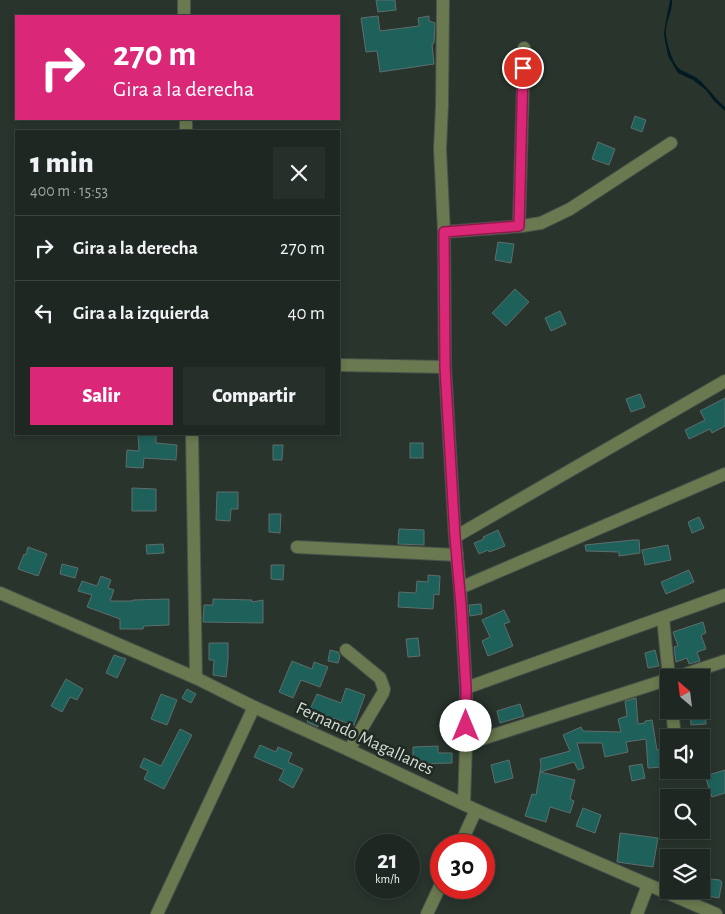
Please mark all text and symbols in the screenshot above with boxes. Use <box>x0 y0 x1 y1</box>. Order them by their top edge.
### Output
icon: right <box>30 35 95 100</box>
text: 270 m <box>113 37 196 72</box>
pin <box>502 47 544 89</box>
icon: arrive <box>509 54 537 82</box>
text: Gira a la derecha <box>113 78 254 100</box>
button: close <box>273 147 325 199</box>
text: 1 min <box>30 148 94 178</box>
text: 400 m · 15:53 <box>30 183 108 199</box>
icon: right <box>30 234 58 262</box>
text: Gira a la derecha <box>73 239 198 258</box>
text: 270 m <box>280 239 325 258</box>
icon: left <box>30 299 58 327</box>
text: Gira a la izquierda <box>73 304 209 323</box>
text: 40 m <box>287 304 325 323</box>
button: Salir <box>30 367 173 425</box>
button: Compartir <box>183 367 325 425</box>
north arrow <box>660 669 710 719</box>
map controls <box>660 669 710 899</box>
street label: Fernando Magallanes <box>293 699 436 779</box>
position arrow <box>439 699 491 751</box>
button: sound <box>660 729 710 779</box>
button: search <box>660 789 710 839</box>
speed limit sign: 30 <box>430 834 495 899</box>
text: 21 <box>377 848 398 873</box>
button: layers <box>660 849 710 899</box>
text: km/h <box>375 873 400 885</box>

